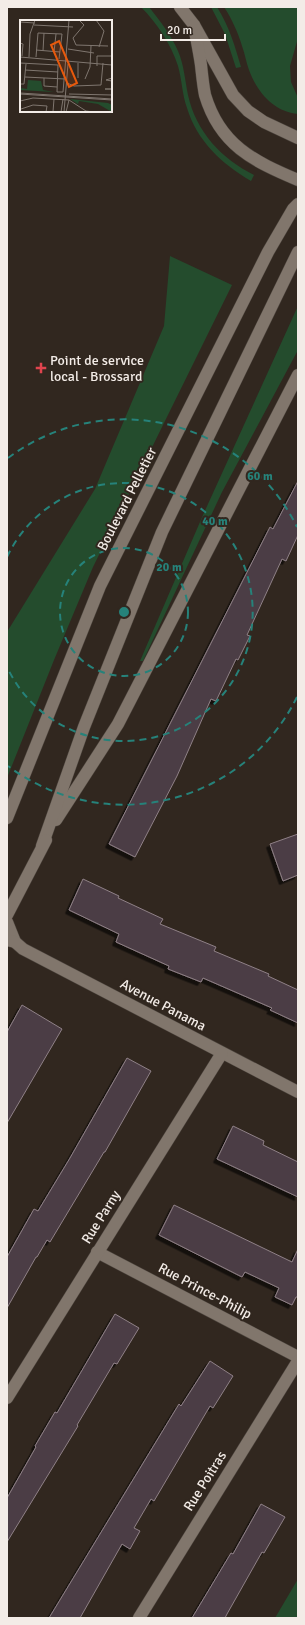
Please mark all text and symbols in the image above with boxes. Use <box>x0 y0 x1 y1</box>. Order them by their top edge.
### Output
scale bar <box>161 16 225 42</box>
inset map <box>20 20 112 112</box>
text: 20 m <box>167 23 192 38</box>
place label: Point de service local - Brossard <box>50 352 144 385</box>
marker: Point de service local - Brossard <box>35 362 47 374</box>
street label: Boulevard Pelletier <box>94 444 161 553</box>
text: 60 m <box>247 469 273 484</box>
text: 40 m <box>202 514 228 529</box>
text: 20 m <box>156 560 182 575</box>
centre of rings <box>117 605 131 619</box>
street label: Avenue Panama <box>117 975 209 1035</box>
street label: Rue Parny <box>78 1187 124 1247</box>
street label: Rue Prince-Philip <box>155 1259 255 1323</box>
street label: Rue Poitras <box>180 1448 230 1514</box>

